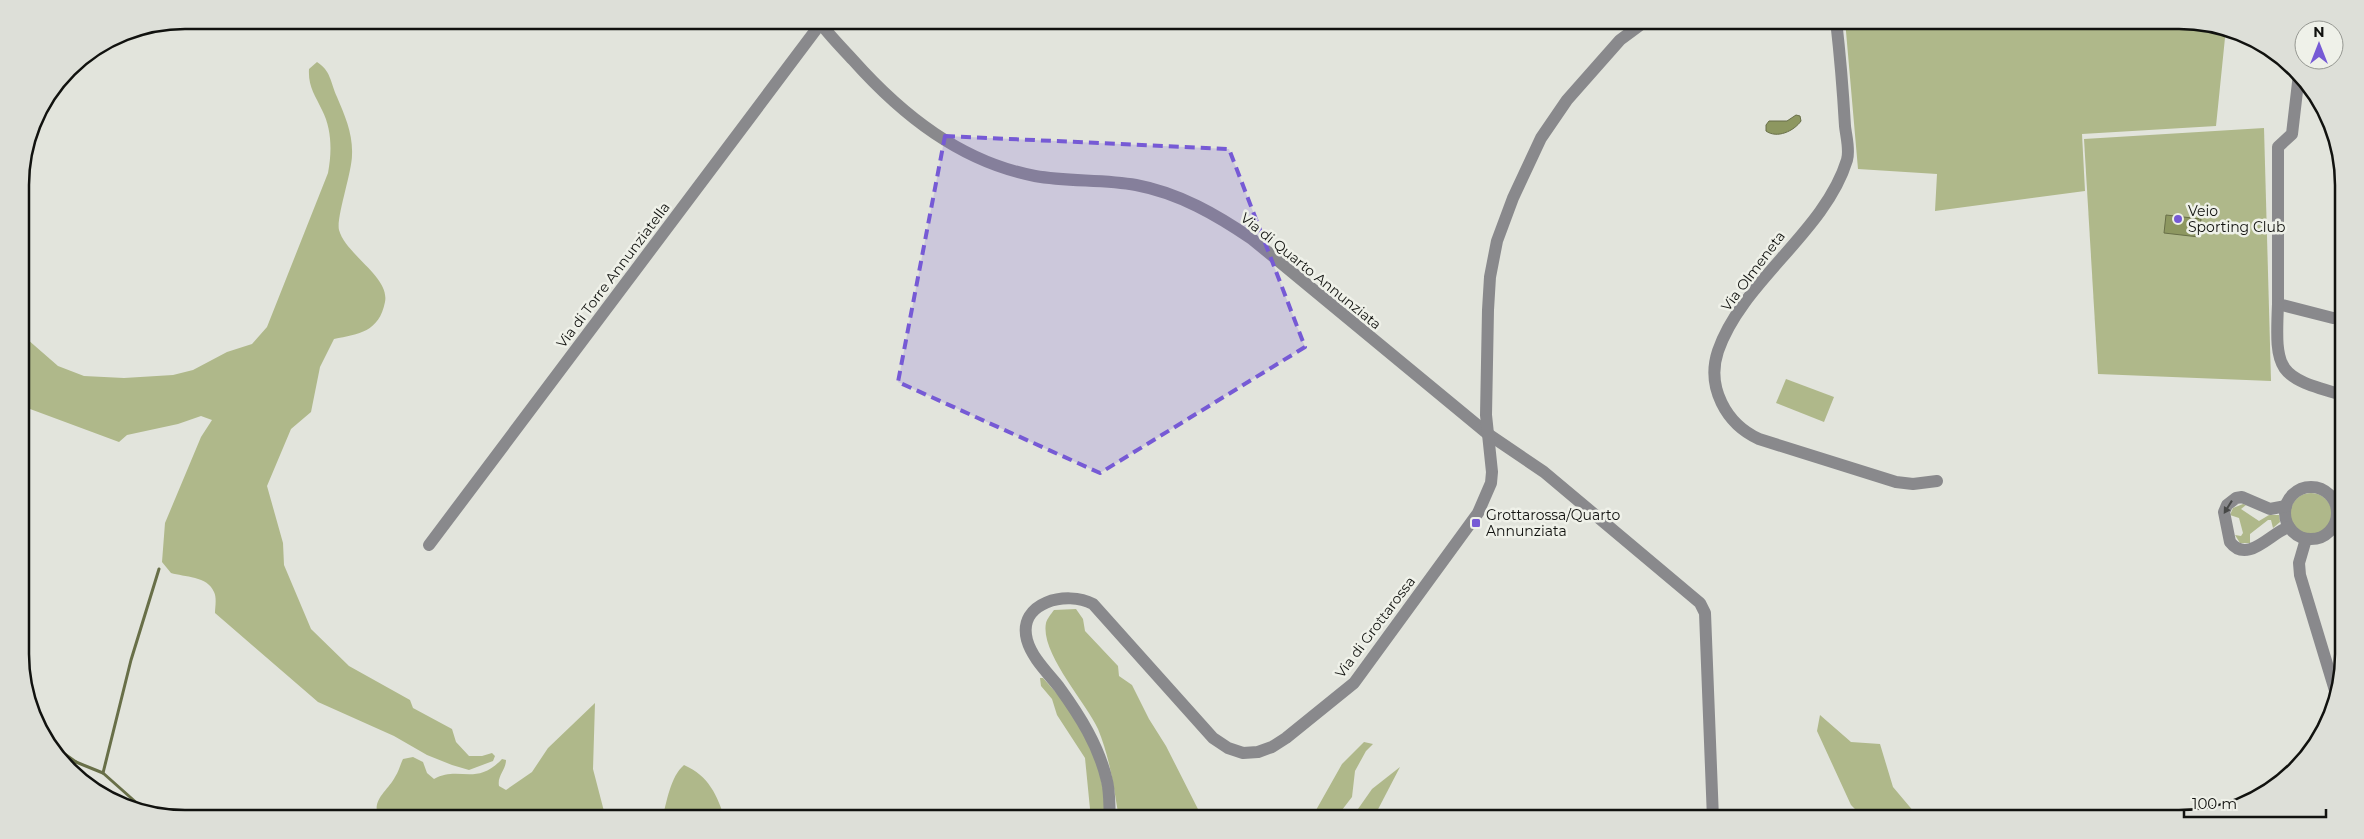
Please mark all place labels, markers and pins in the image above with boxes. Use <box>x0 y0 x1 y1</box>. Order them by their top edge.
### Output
place label: Veio Sporting Club <box>2188 202 2285 236</box>
marker: Veio Sporting Club <box>2172 213 2184 225</box>
place label: Grottarossa/Quarto Annunziata <box>1486 506 1620 540</box>
marker: Grottarossa/Quarto Annunziata <box>1470 517 1482 529</box>

